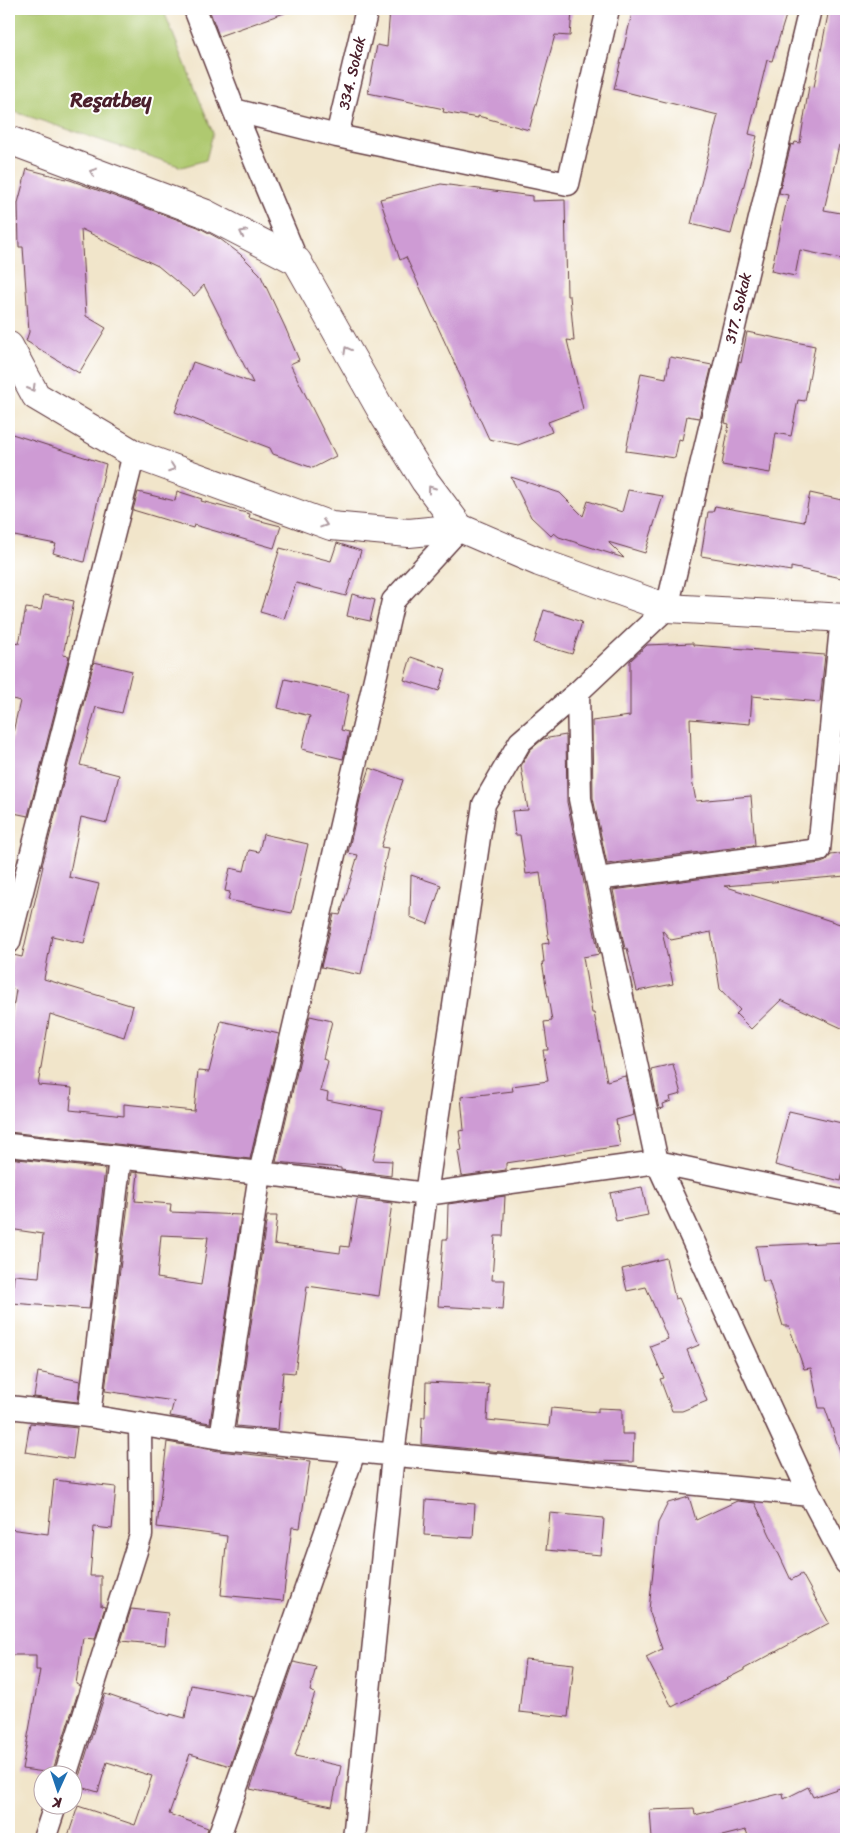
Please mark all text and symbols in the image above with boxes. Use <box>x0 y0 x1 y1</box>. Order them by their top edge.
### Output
street label: 334. Sokak <box>331 34 373 112</box>
district label: Reşatbey <box>70 83 152 118</box>
one-way arrow <box>90 168 98 178</box>
one-way arrow <box>240 229 249 239</box>
street label: 317. Sokak <box>717 270 759 346</box>
one-way arrow <box>344 346 354 355</box>
one-way arrow <box>26 383 36 392</box>
one-way arrow <box>167 462 176 472</box>
one-way arrow <box>428 485 437 495</box>
one-way arrow <box>320 518 328 528</box>
north arrow <box>32 1766 82 1816</box>
text: K <box>51 1790 63 1815</box>

